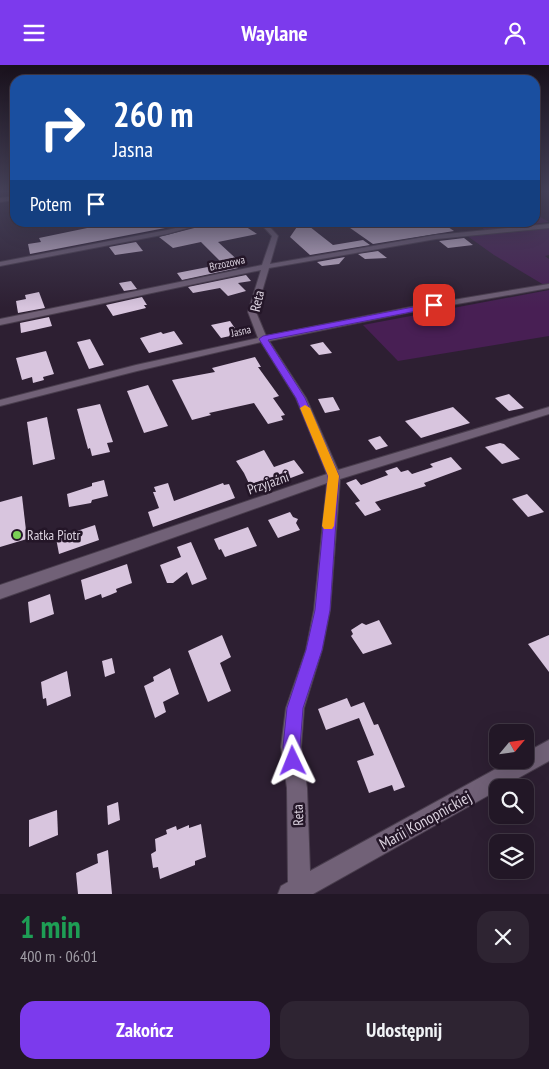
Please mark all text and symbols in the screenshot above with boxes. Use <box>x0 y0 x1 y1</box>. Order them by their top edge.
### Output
icon: menu <box>20 19 48 47</box>
text: Waylane <box>241 19 308 47</box>
icon: person <box>501 19 529 47</box>
text: 260 m <box>113 91 194 137</box>
icon: right <box>30 95 95 160</box>
text: Jasna <box>113 135 153 163</box>
icon: arrive <box>82 190 110 218</box>
text: Potem <box>30 192 72 216</box>
street label: Brzozowa <box>208 252 246 274</box>
pin <box>413 284 455 326</box>
street label: Reta <box>246 289 268 313</box>
icon: arrive <box>420 291 448 319</box>
street label: Jasna <box>229 322 252 340</box>
street label: Przyjaźni <box>245 468 291 498</box>
place label: Ratka Piotr <box>27 526 80 544</box>
marker: Ratka Piotr <box>11 529 23 541</box>
north arrow <box>489 724 534 769</box>
map controls <box>489 724 534 879</box>
position arrow <box>266 734 318 786</box>
button: search <box>489 779 534 824</box>
street label: Marii Konopnickiej <box>375 786 475 854</box>
street label: Reta <box>289 804 307 826</box>
button: layers <box>489 834 534 879</box>
text: 1 min <box>20 907 81 946</box>
button: close <box>477 911 529 963</box>
text: 400 m · 06:01 <box>20 946 98 966</box>
button: Zakończ <box>20 1001 270 1059</box>
button: Udostępnij <box>280 1001 529 1059</box>

